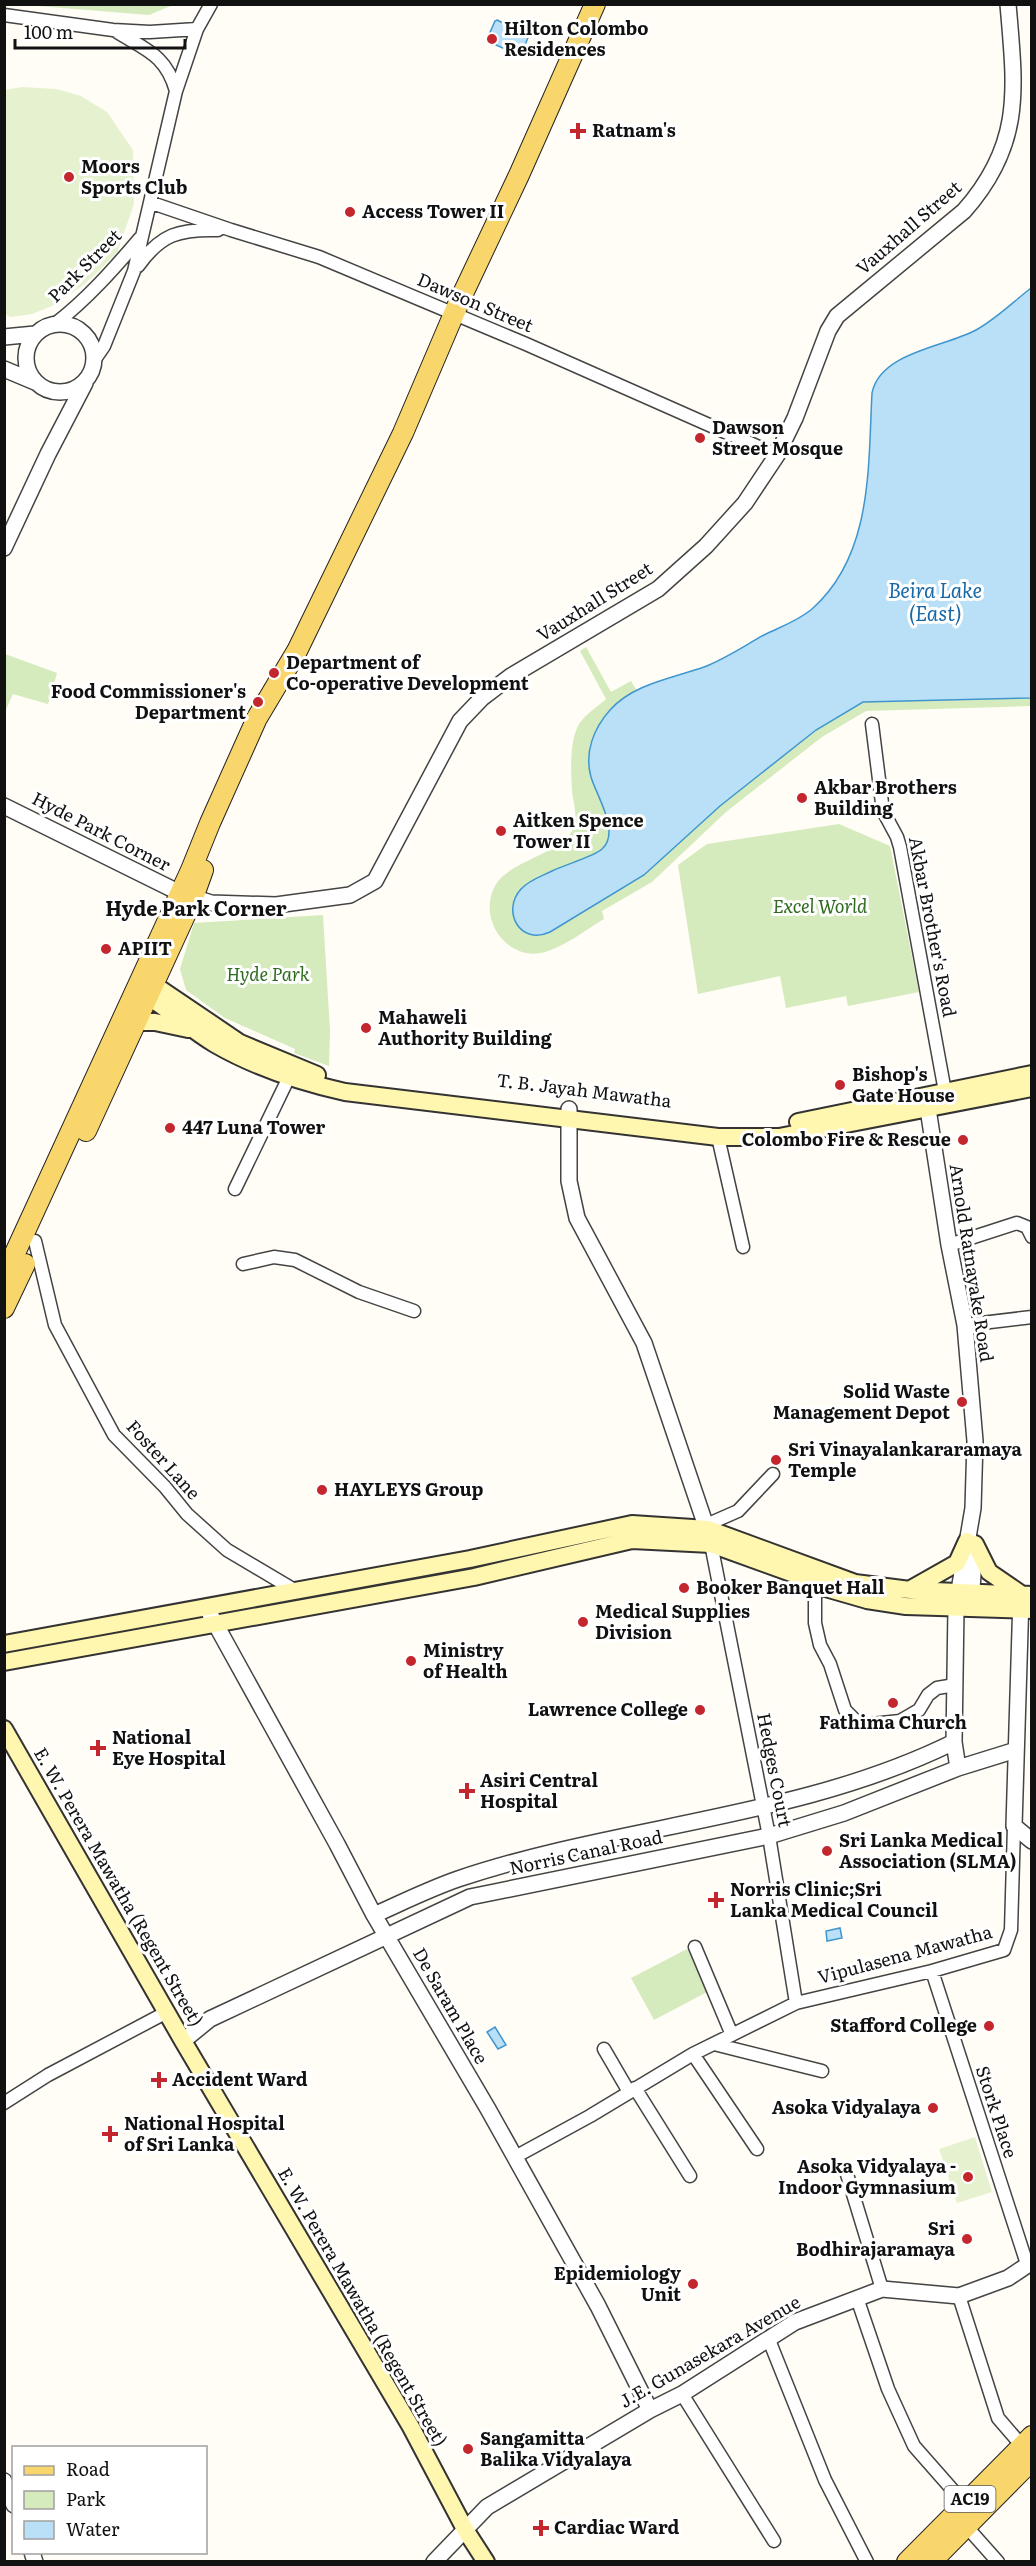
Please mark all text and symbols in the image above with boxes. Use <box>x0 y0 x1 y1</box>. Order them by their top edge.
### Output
scale bar <box>15 12 184 50</box>
place label: Hilton Colombo Residences <box>504 14 648 62</box>
text: 100 m <box>24 18 73 45</box>
marker: Hilton Colombo Residences <box>485 32 499 46</box>
place label: Ratnam's <box>592 116 676 143</box>
marker: Ratnam's <box>569 122 587 140</box>
place label: Moors Sports Club <box>81 152 188 200</box>
marker: Moors Sports Club <box>62 170 76 184</box>
street label: Vauxhall Street <box>849 173 967 280</box>
place label: Access Tower II <box>362 197 504 224</box>
marker: Access Tower II <box>343 205 357 219</box>
street label: Park Street <box>41 221 127 308</box>
street label: Dawson Street <box>413 265 538 338</box>
place label: Dawson Street Mosque <box>712 413 843 461</box>
marker: Dawson Street Mosque <box>693 431 707 445</box>
street label: Vauxhall Street <box>531 554 658 647</box>
water label: Beira Lake (East) <box>888 574 982 627</box>
place label: Department of Co-operative Development <box>286 648 529 696</box>
marker: Department of Co-operative Development <box>267 666 281 680</box>
place label: Food Commissioner's Department <box>51 677 246 725</box>
marker: Food Commissioner's Department <box>251 695 265 709</box>
place label: Akbar Brothers Building <box>814 773 957 821</box>
street label: Hyde Park Corner <box>28 784 176 877</box>
marker: Akbar Brothers Building <box>795 791 809 805</box>
place label: Aitken Spence Tower II <box>513 806 644 854</box>
marker: Aitken Spence Tower II <box>494 824 508 838</box>
street label: Akbar Brother's Road <box>903 834 964 1019</box>
district label: Hyde Park Corner <box>105 892 287 922</box>
park label: Excel World <box>773 892 868 919</box>
place label: APIIT <box>118 934 172 961</box>
marker: APIIT <box>99 942 113 956</box>
park label: Hyde Park <box>226 960 310 987</box>
place label: Mahaweli Authority Building <box>378 1003 553 1051</box>
marker: Mahaweli Authority Building <box>359 1021 373 1035</box>
place label: Bishop's Gate House <box>852 1060 955 1108</box>
street label: T. B. Jayah Mawatha <box>495 1065 673 1114</box>
marker: Bishop's Gate House <box>833 1078 847 1092</box>
place label: 447 Luna Tower <box>182 1113 326 1140</box>
marker: 447 Luna Tower <box>163 1121 177 1135</box>
place label: Colombo Fire & Rescue <box>742 1125 951 1152</box>
marker: Colombo Fire & Rescue <box>956 1133 970 1147</box>
street label: Arnold Ratnayake Road <box>943 1162 1002 1364</box>
place label: Solid Waste Management Depot <box>773 1377 950 1425</box>
marker: Solid Waste Management Depot <box>955 1395 969 1409</box>
street label: Foster Lane <box>121 1413 207 1505</box>
place label: Sri Vinayalankararamaya Temple <box>788 1435 1022 1483</box>
marker: Sri Vinayalankararamaya Temple <box>769 1453 783 1467</box>
place label: HAYLEYS Group <box>334 1475 484 1502</box>
marker: HAYLEYS Group <box>315 1483 329 1497</box>
place label: Booker Banquet Hall <box>696 1573 885 1600</box>
marker: Booker Banquet Hall <box>677 1581 691 1595</box>
place label: Medical Supplies Division <box>595 1597 750 1645</box>
marker: Medical Supplies Division <box>576 1615 590 1629</box>
place label: Ministry of Health <box>423 1636 508 1684</box>
marker: Ministry of Health <box>404 1654 418 1668</box>
place label: Lawrence College <box>528 1695 688 1722</box>
marker: Fathima Church <box>886 1696 900 1710</box>
marker: Lawrence College <box>693 1703 707 1717</box>
place label: Fathima Church <box>819 1708 967 1735</box>
street label: Hedges Court <box>751 1710 800 1830</box>
place label: National Eye Hospital <box>112 1723 226 1771</box>
marker: National Eye Hospital <box>89 1739 107 1757</box>
street label: E. W. Perera Mawatha (Regent Street) <box>28 1742 211 2031</box>
place label: Asiri Central Hospital <box>480 1766 598 1814</box>
marker: Asiri Central Hospital <box>458 1782 476 1800</box>
street label: Norris Canal Road <box>507 1822 665 1881</box>
place label: Sri Lanka Medical Association (SLMA) <box>839 1826 1016 1874</box>
marker: Sri Lanka Medical Association (SLMA) <box>820 1844 834 1858</box>
place label: Norris Clinic;Sri Lanka Medical Council <box>730 1875 938 1923</box>
marker: Norris Clinic;Sri Lanka Medical Council <box>707 1891 725 1909</box>
street label: Vipulasena Mawatha <box>814 1917 995 1990</box>
street label: De Saram Place <box>407 1942 496 2069</box>
place label: Stafford College <box>830 2011 977 2038</box>
marker: Stafford College <box>982 2019 996 2033</box>
street label: Stork Place <box>970 2062 1025 2161</box>
place label: Accident Ward <box>172 2065 308 2092</box>
marker: Accident Ward <box>150 2071 168 2089</box>
place label: Asoka Vidyalaya <box>772 2093 922 2120</box>
marker: Asoka Vidyalaya <box>926 2101 940 2115</box>
place label: National Hospital of Sri Lanka <box>124 2109 285 2157</box>
marker: National Hospital of Sri Lanka <box>101 2125 119 2143</box>
place label: Asoka Vidyalaya - Indoor Gymnasium <box>778 2152 956 2200</box>
street label: E. W. Perera Mawatha (Regent Street) <box>272 2162 455 2451</box>
marker: Asoka Vidyalaya - Indoor Gymnasium <box>961 2170 975 2184</box>
place label: Sri Bodhirajaramaya <box>796 2214 956 2262</box>
marker: Sri Bodhirajaramaya <box>960 2232 974 2246</box>
place label: Epidemiology Unit <box>554 2259 681 2307</box>
marker: Epidemiology Unit <box>686 2277 700 2291</box>
street label: J.E. Gunasekara Avenue <box>614 2288 805 2414</box>
place label: Sangamitta Balika Vidyalaya <box>480 2424 632 2472</box>
marker: Sangamitta Balika Vidyalaya <box>461 2442 475 2456</box>
legend <box>12 2446 207 2554</box>
text: Road <box>66 2455 110 2482</box>
text: Park <box>66 2485 107 2512</box>
road number: AC19 <box>944 2486 996 2512</box>
place label: Cardiac Ward <box>554 2513 679 2540</box>
text: Water <box>66 2515 120 2542</box>
marker: Cardiac Ward <box>532 2519 550 2537</box>

